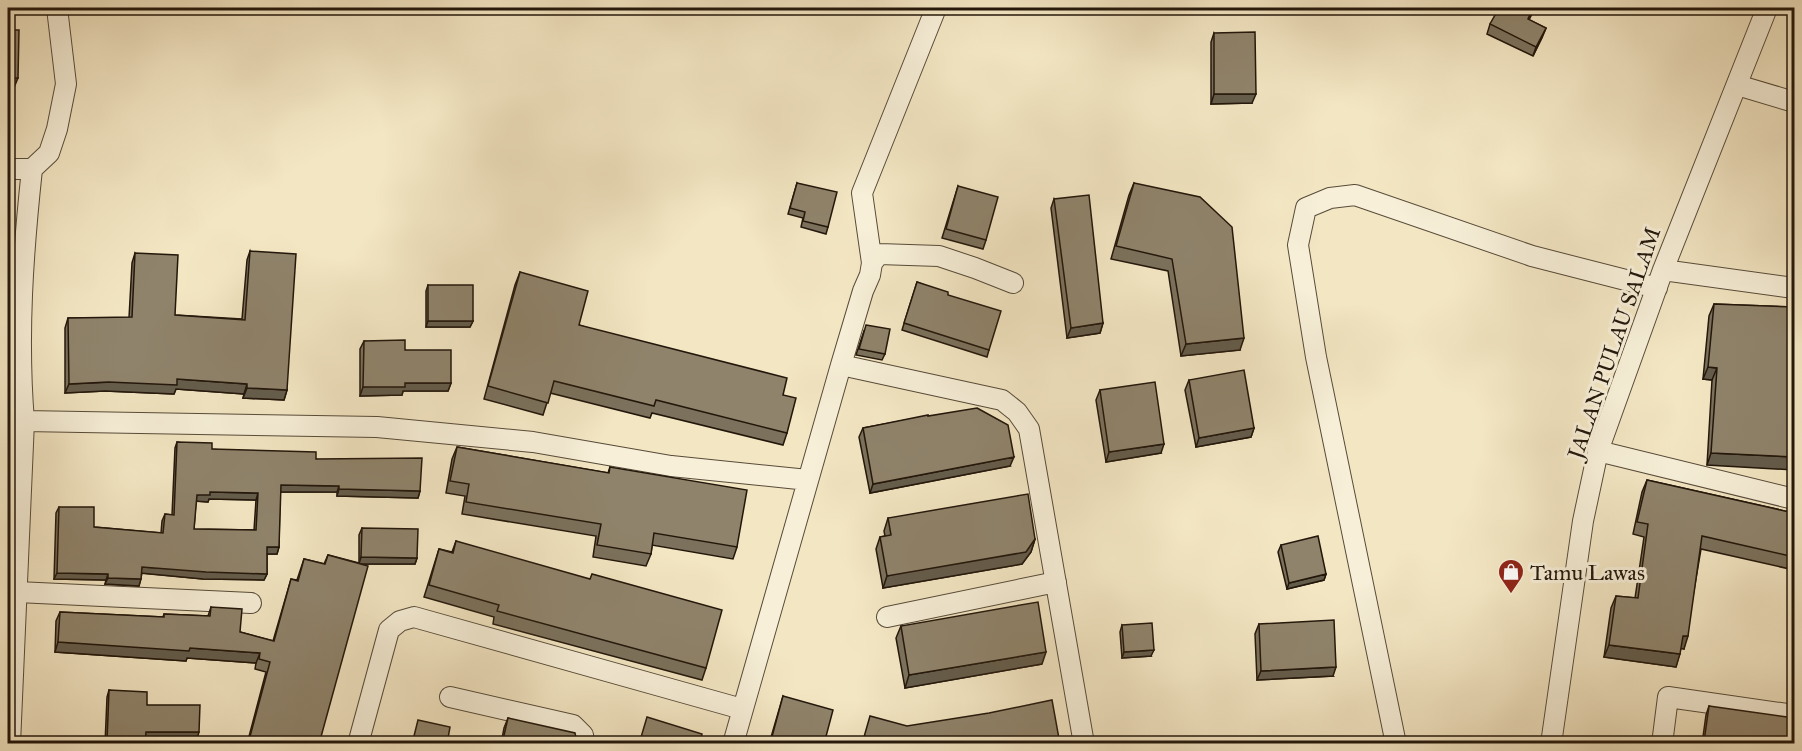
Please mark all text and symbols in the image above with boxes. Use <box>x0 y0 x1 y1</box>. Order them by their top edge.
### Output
street label: JALAN PULAU SALAM <box>1561 224 1666 464</box>
shop icon: Tamu Lawas <box>1496 557 1526 595</box>
place label: Tamu Lawas <box>1530 559 1645 586</box>

